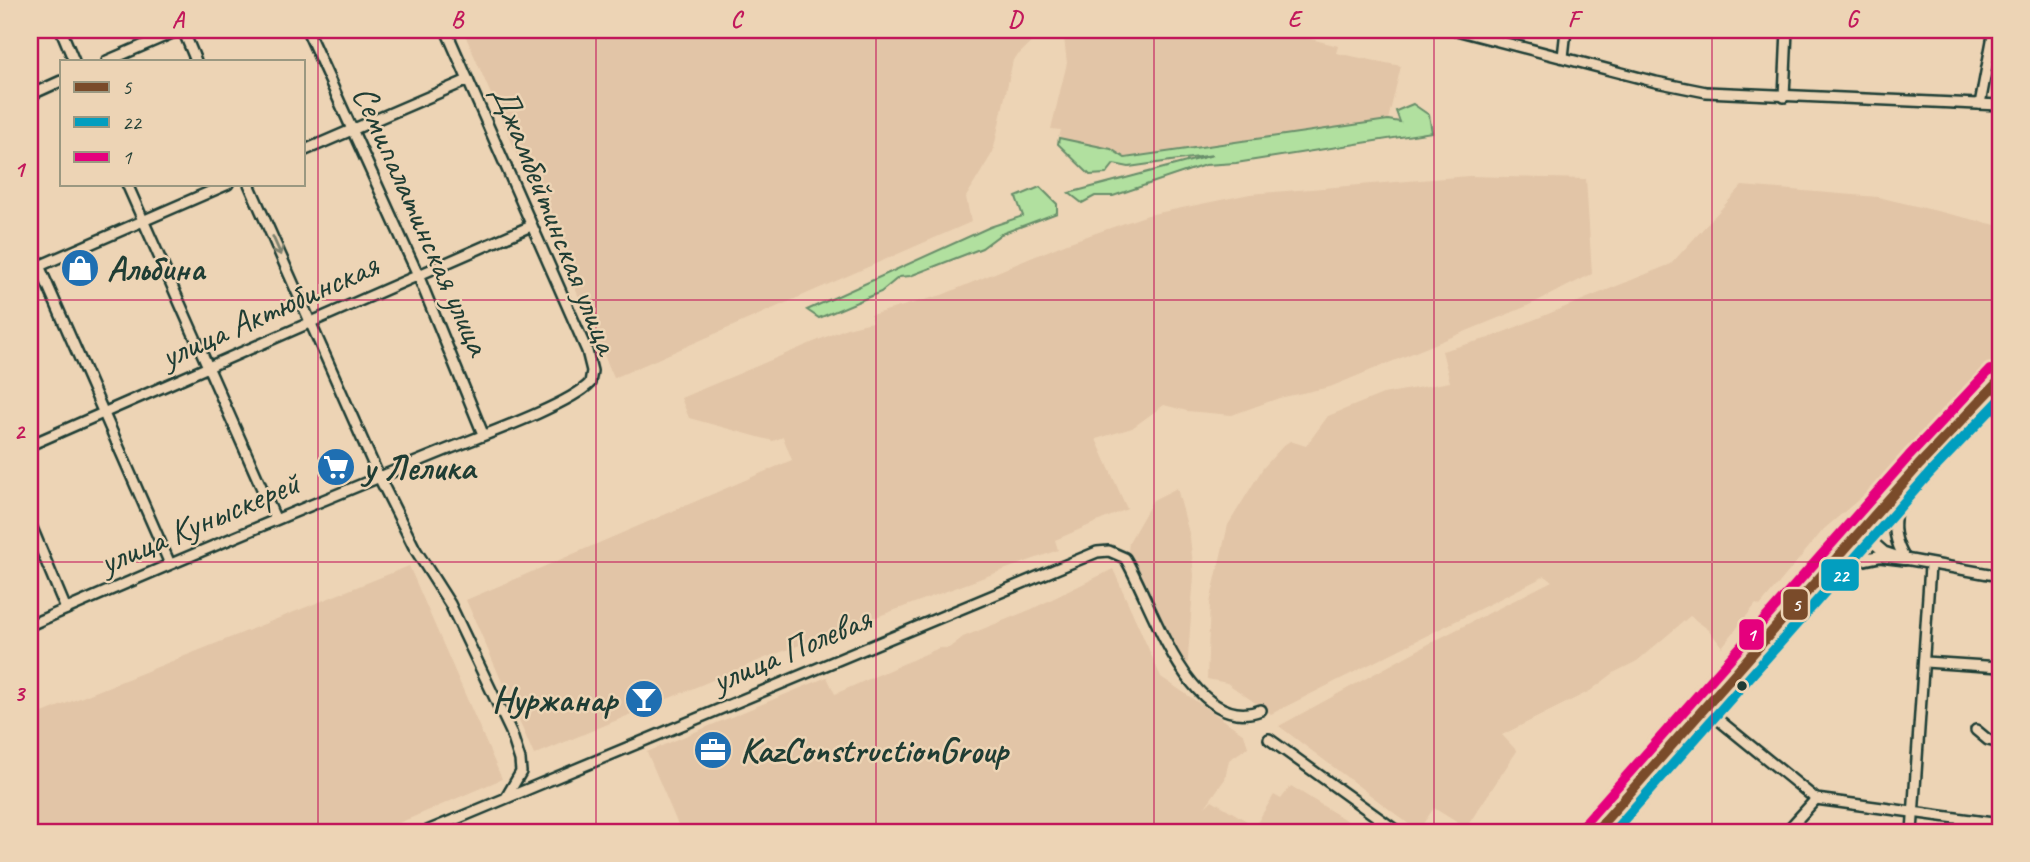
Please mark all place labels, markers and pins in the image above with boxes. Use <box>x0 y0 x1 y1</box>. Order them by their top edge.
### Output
place label: Альбина <box>107 246 207 291</box>
shop icon: Альбина <box>59 247 101 289</box>
place label: у Лелика <box>360 445 478 490</box>
supermarket icon: у Лелика <box>315 446 357 488</box>
place label: Нуржанар <box>492 677 620 722</box>
bar icon: Нуржанар <box>623 678 665 720</box>
unlabelled marker <box>1735 679 1749 693</box>
place label: KazConstructionGroup <box>740 728 1011 773</box>
office icon: KazConstructionGroup <box>692 729 734 771</box>

